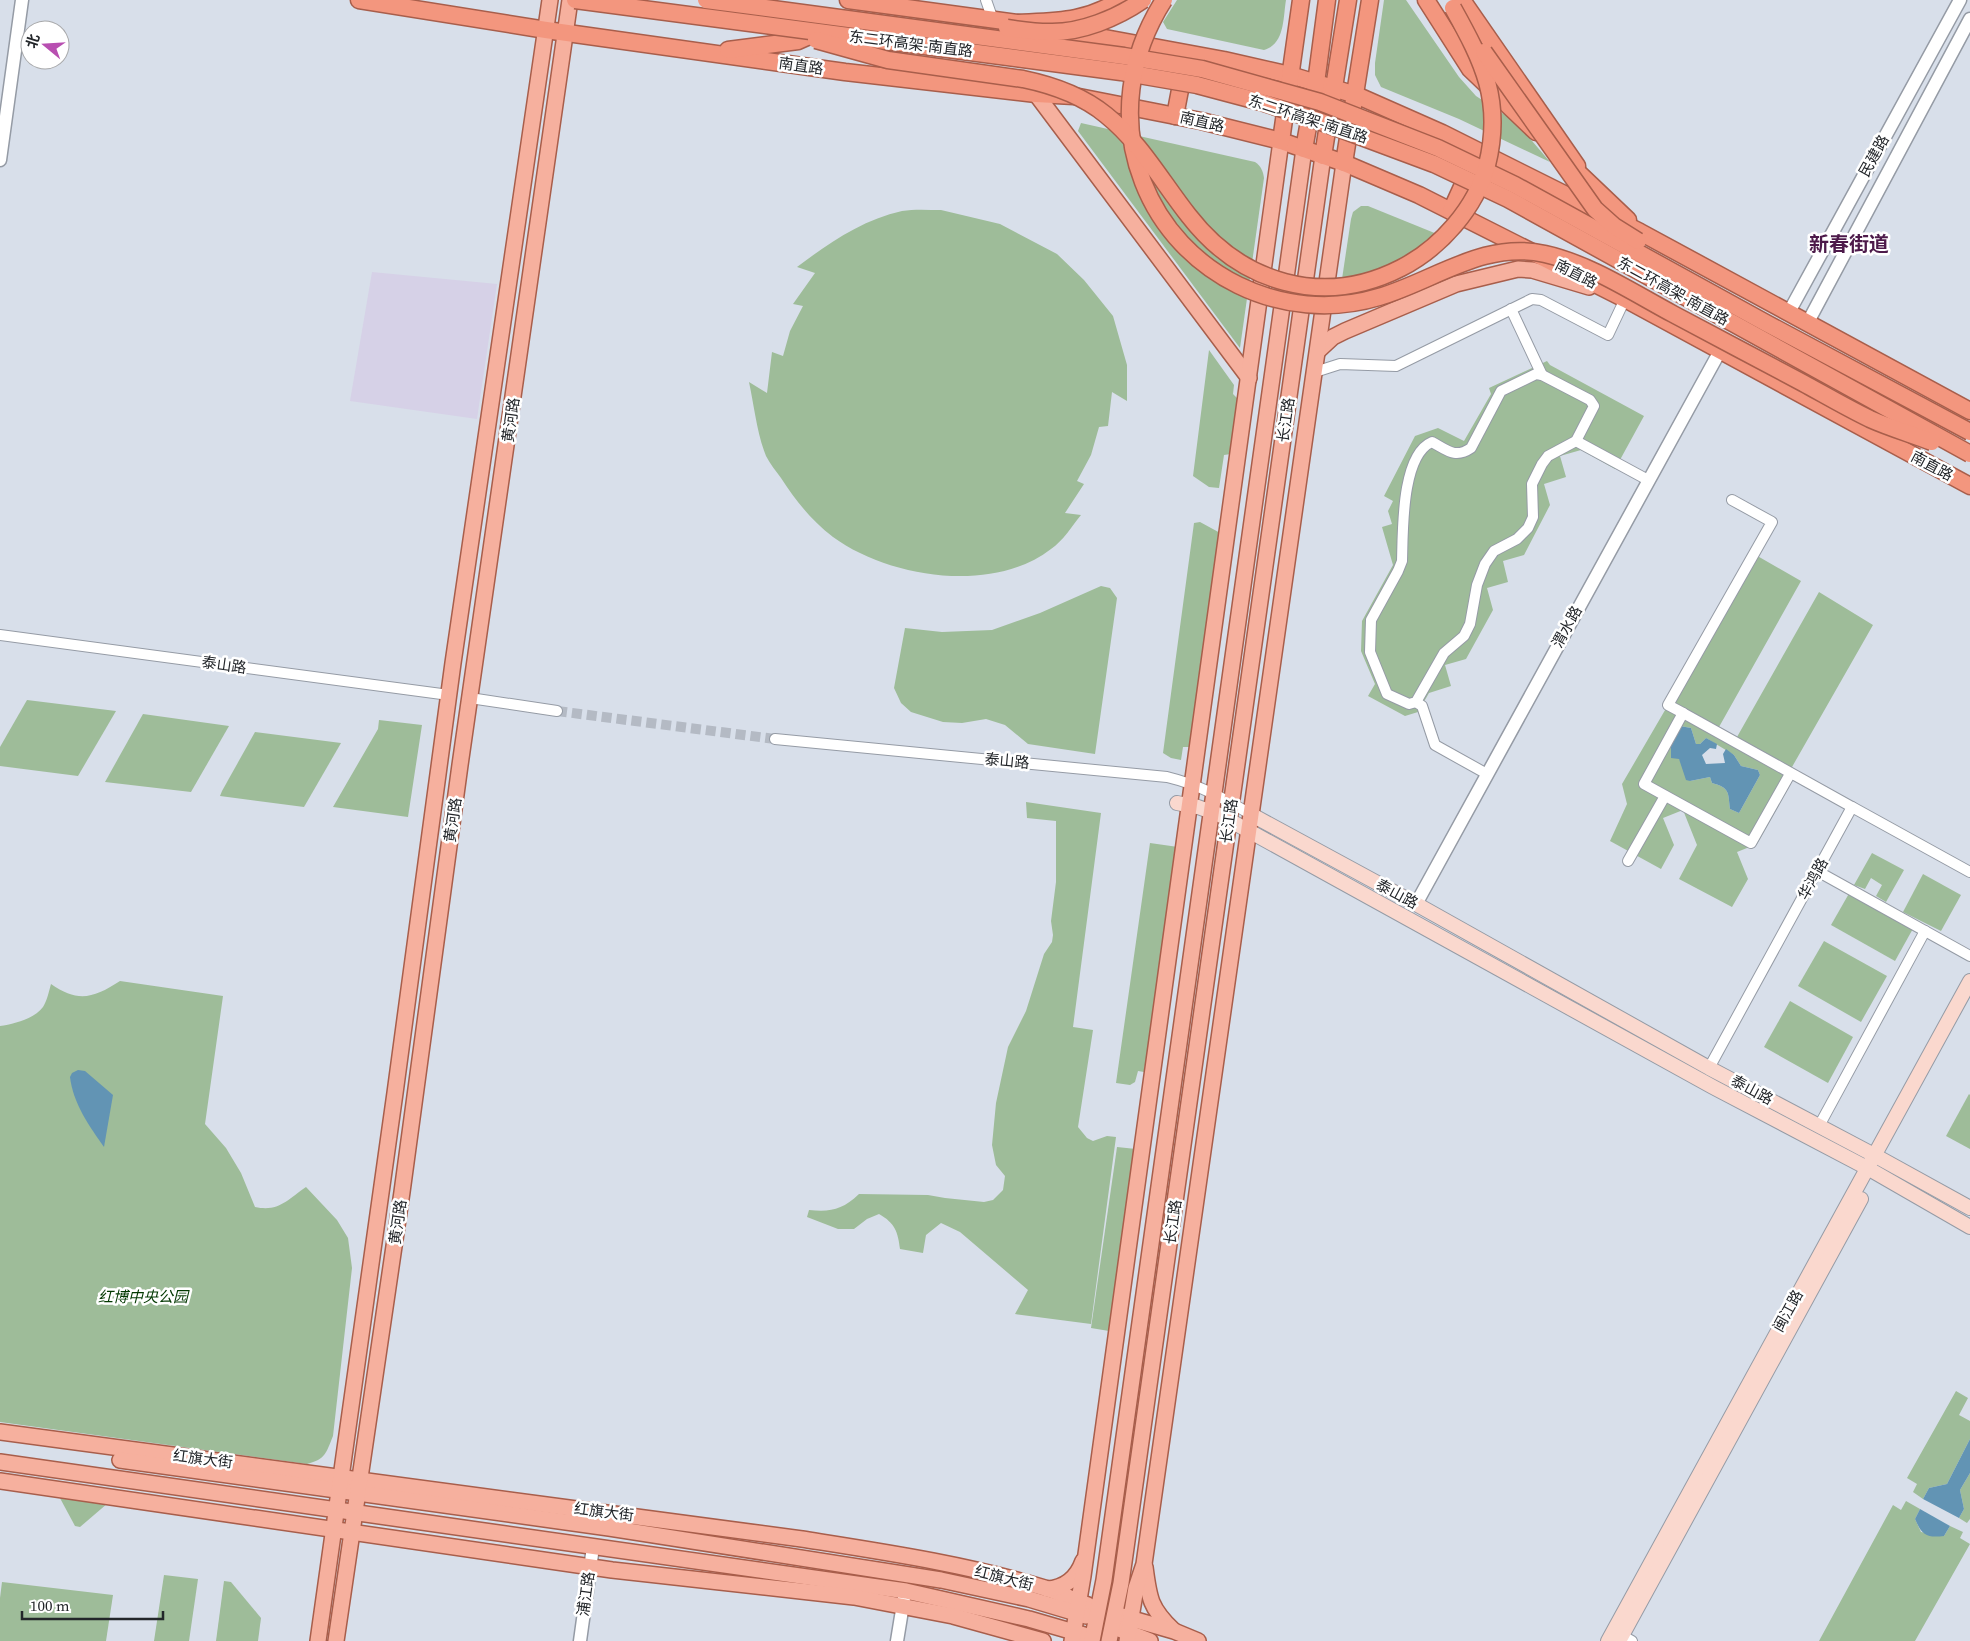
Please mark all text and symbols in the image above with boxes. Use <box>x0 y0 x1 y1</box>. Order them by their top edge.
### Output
north arrow <box>20 20 70 70</box>
street label: 东二环高架-南直路 <box>848 25 974 62</box>
text: 北 <box>21 31 44 51</box>
street label: 南直路 <box>777 52 825 79</box>
street label: 东二环高架-南直路 <box>1246 89 1371 148</box>
street label: 南直路 <box>1178 106 1226 137</box>
street label: 民建路 <box>1853 131 1894 181</box>
district label: 新春街道 <box>1809 230 1889 258</box>
street label: 东二环高架-南直路 <box>1614 251 1733 330</box>
street label: 南直路 <box>1551 254 1601 293</box>
street label: 黄河路 <box>497 396 524 444</box>
street label: 长江路 <box>1272 396 1299 444</box>
street label: 南直路 <box>1907 446 1957 485</box>
street label: 渭水路 <box>1546 602 1587 652</box>
street label: 泰山路 <box>200 651 248 678</box>
street label: 泰山路 <box>984 748 1030 773</box>
street label: 黄河路 <box>439 796 466 844</box>
street label: 长江路 <box>1215 797 1242 845</box>
street label: 华鸿路 <box>1792 854 1833 904</box>
street label: 泰山路 <box>1372 874 1422 913</box>
street label: 泰山路 <box>1727 1070 1777 1109</box>
street label: 黄河路 <box>384 1198 411 1246</box>
street label: 长江路 <box>1159 1198 1186 1246</box>
park label: 红博中央公园 <box>98 1286 190 1307</box>
street label: 闽江路 <box>1767 1286 1808 1336</box>
street label: 红旗大街 <box>172 1444 234 1473</box>
street label: 红旗大街 <box>573 1497 635 1526</box>
street label: 红旗大街 <box>972 1560 1036 1595</box>
street label: 浦江路 <box>572 1570 599 1618</box>
scale bar <box>22 1588 164 1620</box>
text: 100 m <box>30 1595 70 1616</box>

